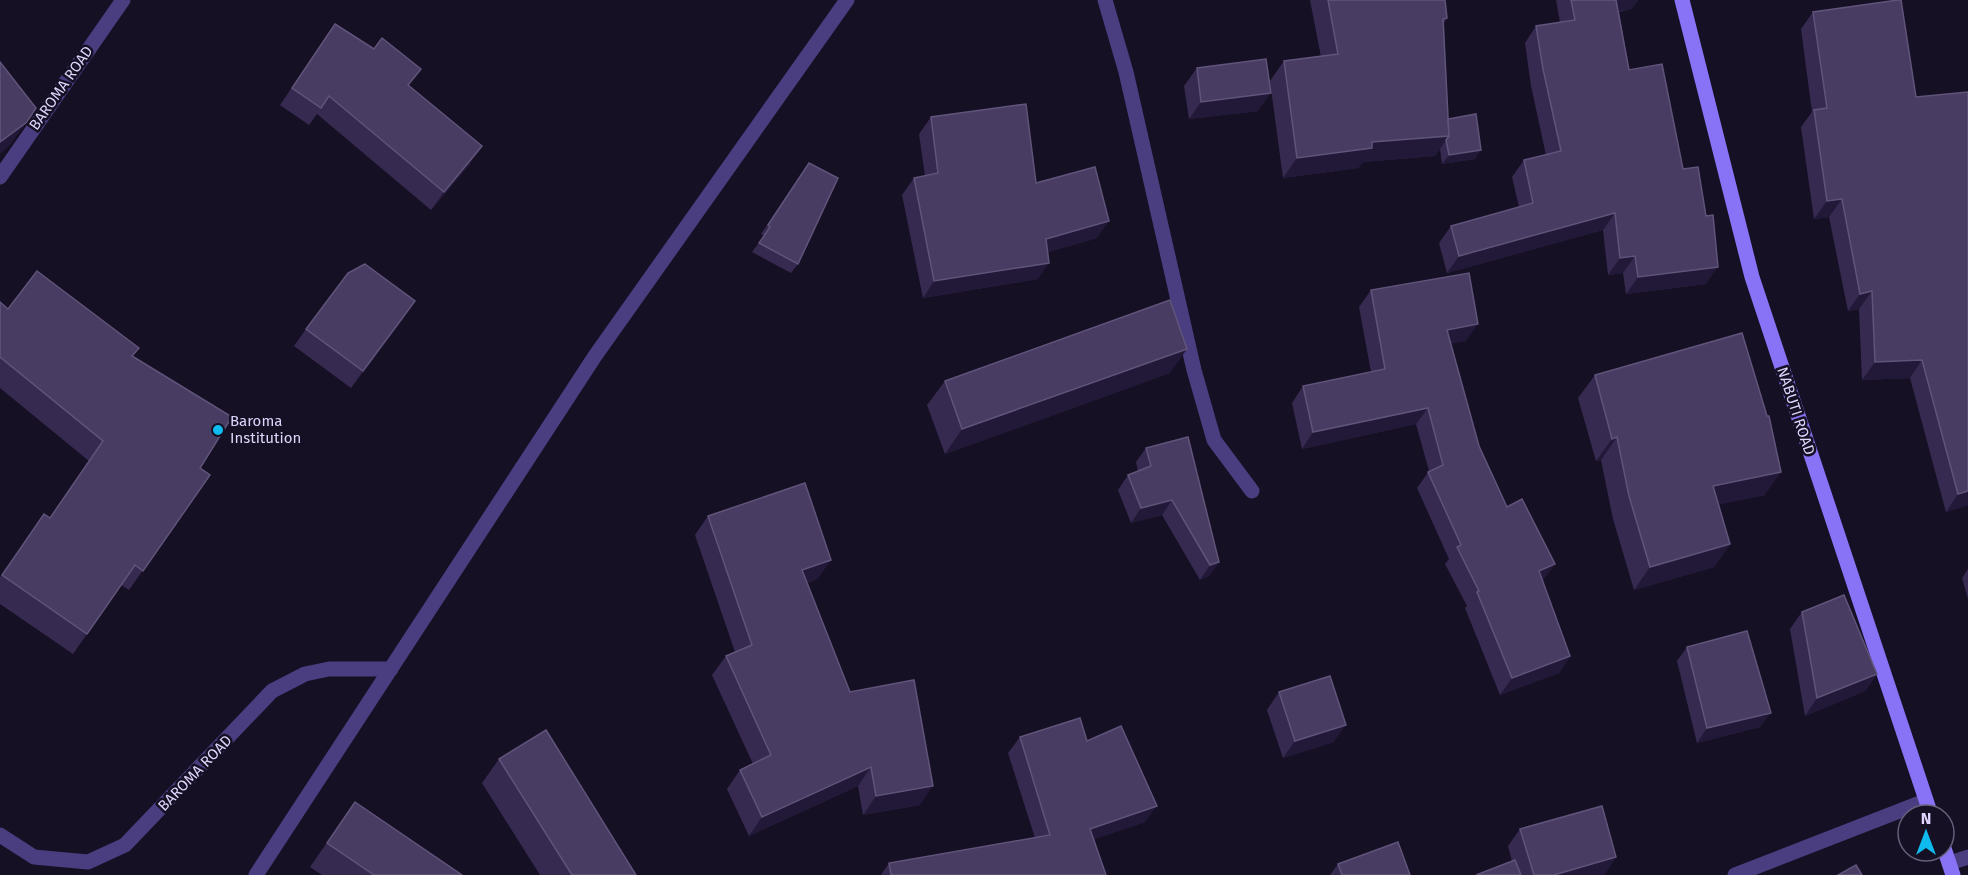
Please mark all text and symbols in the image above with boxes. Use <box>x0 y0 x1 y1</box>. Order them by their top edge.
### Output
street label: BAROMA ROAD <box>25 42 97 134</box>
street label: NABUTI ROAD <box>1773 365 1819 457</box>
place label: Baroma Institution <box>230 412 301 447</box>
marker: Baroma Institution <box>211 423 225 437</box>
street label: BAROMA ROAD <box>154 731 236 815</box>
north arrow <box>1896 803 1956 863</box>
text: N <box>1921 809 1931 828</box>

